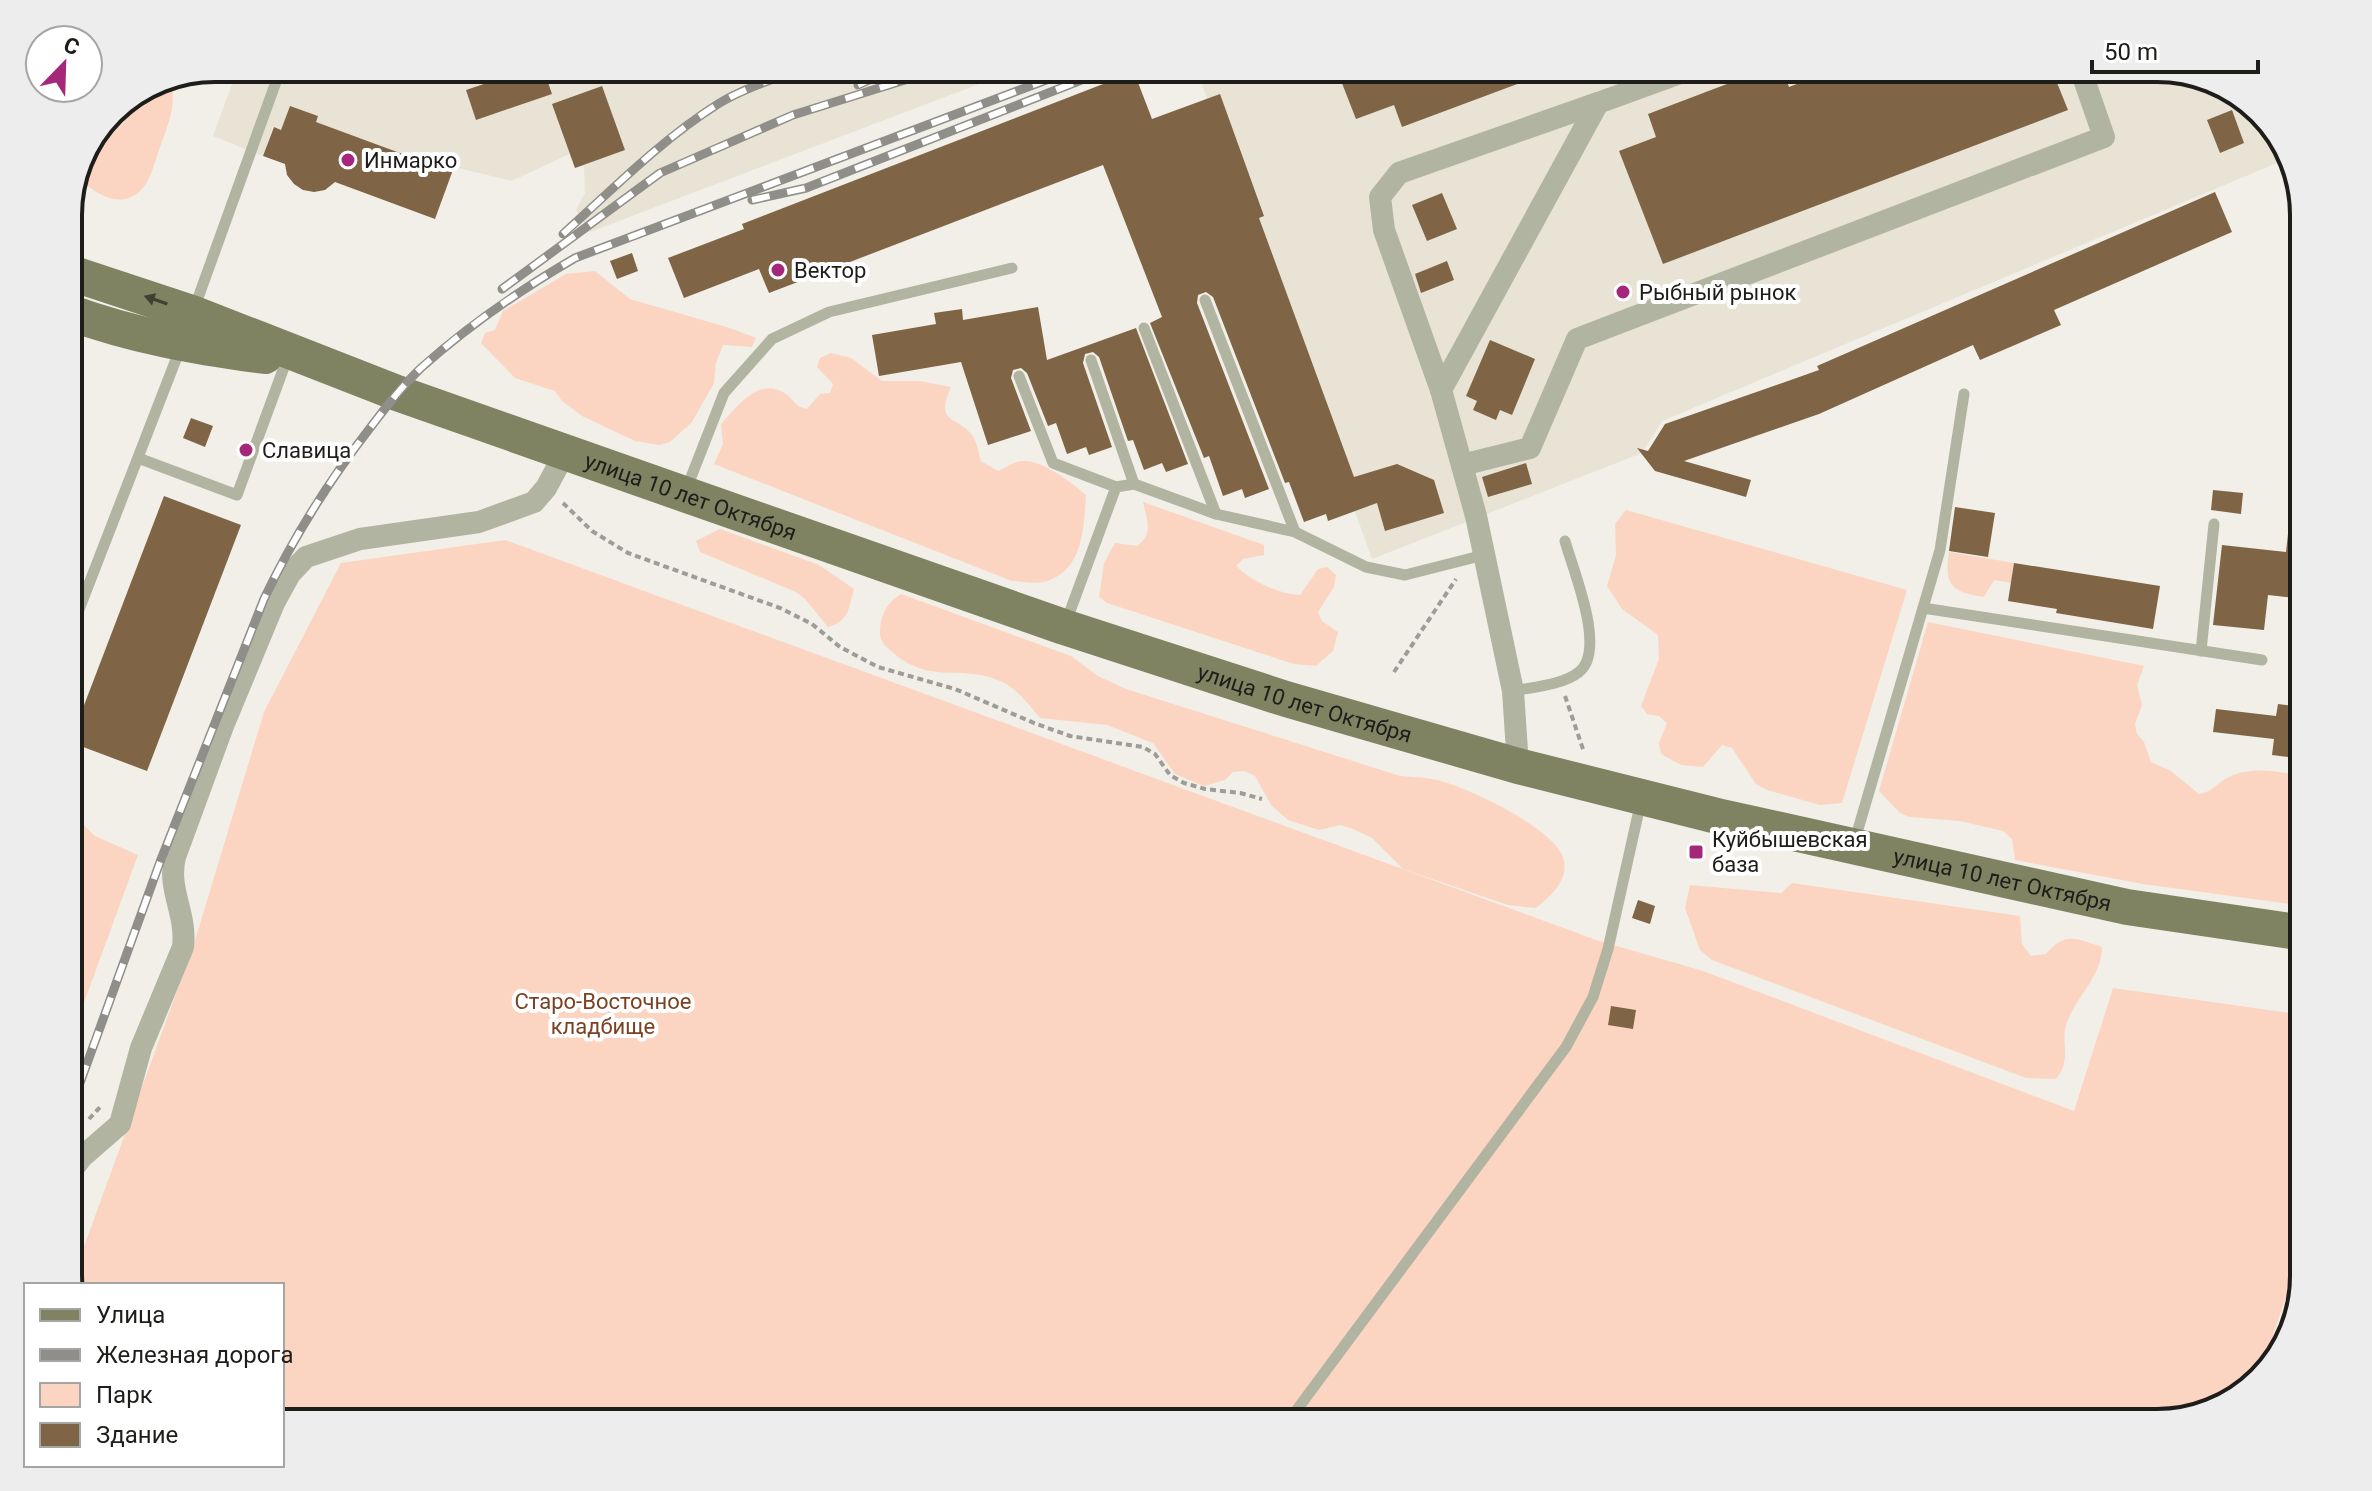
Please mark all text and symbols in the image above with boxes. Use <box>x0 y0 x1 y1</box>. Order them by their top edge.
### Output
north arrow <box>24 24 104 104</box>
scale bar <box>2092 24 2258 74</box>
text: С <box>60 32 83 60</box>
text: 50 m <box>2104 38 2158 66</box>
place label: Инмарко <box>364 148 457 173</box>
marker: Инмарко <box>339 151 357 169</box>
place label: Вектор <box>794 258 866 283</box>
marker: Вектор <box>769 261 787 279</box>
place label: Рыбный рынок <box>1639 280 1797 305</box>
marker: Рыбный рынок <box>1614 283 1632 301</box>
one-way arrow <box>144 294 168 306</box>
place label: Славица <box>262 438 351 463</box>
marker: Славица <box>237 441 255 459</box>
street label: улица 10 лет Октября <box>582 448 800 545</box>
street label: улица 10 лет Октября <box>1194 659 1415 747</box>
place label: Куйбышевская база <box>1712 827 1868 877</box>
marker: Куйбышевская база <box>1687 843 1705 861</box>
street label: улица 10 лет Октября <box>1891 843 2114 916</box>
park label: Старо-Восточное кладбище <box>515 989 692 1039</box>
legend <box>24 1283 284 1467</box>
text: Улица <box>96 1301 165 1329</box>
text: Железная дорога <box>96 1341 293 1369</box>
text: Парк <box>96 1381 153 1409</box>
text: Здание <box>96 1421 178 1449</box>

